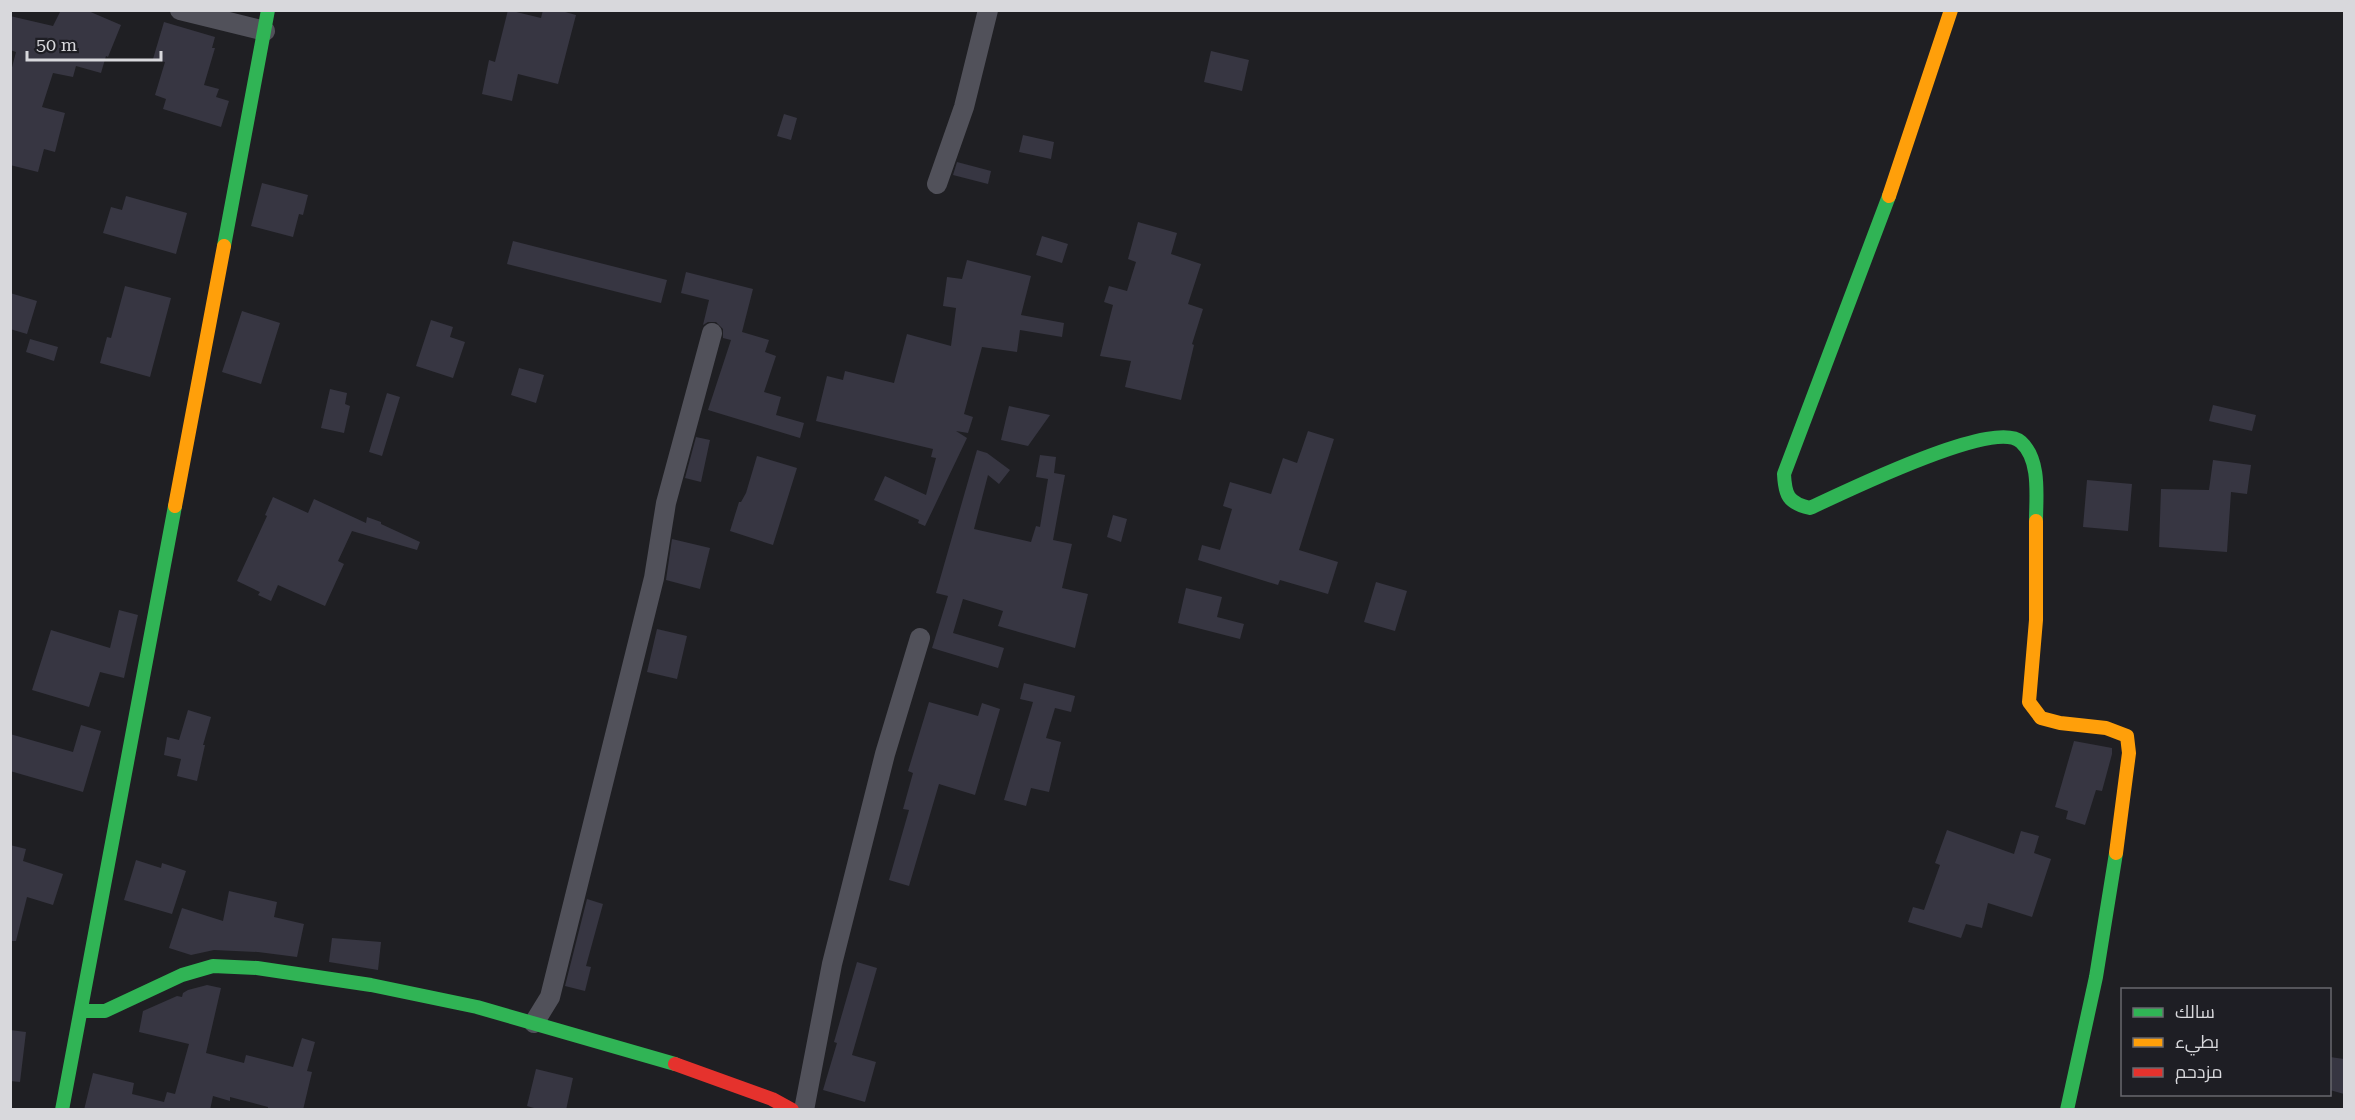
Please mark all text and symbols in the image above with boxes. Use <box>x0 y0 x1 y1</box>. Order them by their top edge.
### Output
scale bar <box>27 24 160 62</box>
text: 50 m <box>36 34 77 55</box>
legend <box>2121 988 2331 1096</box>
text: سالك <box>2175 1001 2215 1022</box>
text: بطيء <box>2175 1031 2219 1056</box>
text: مزدحم <box>2175 1061 2223 1084</box>

